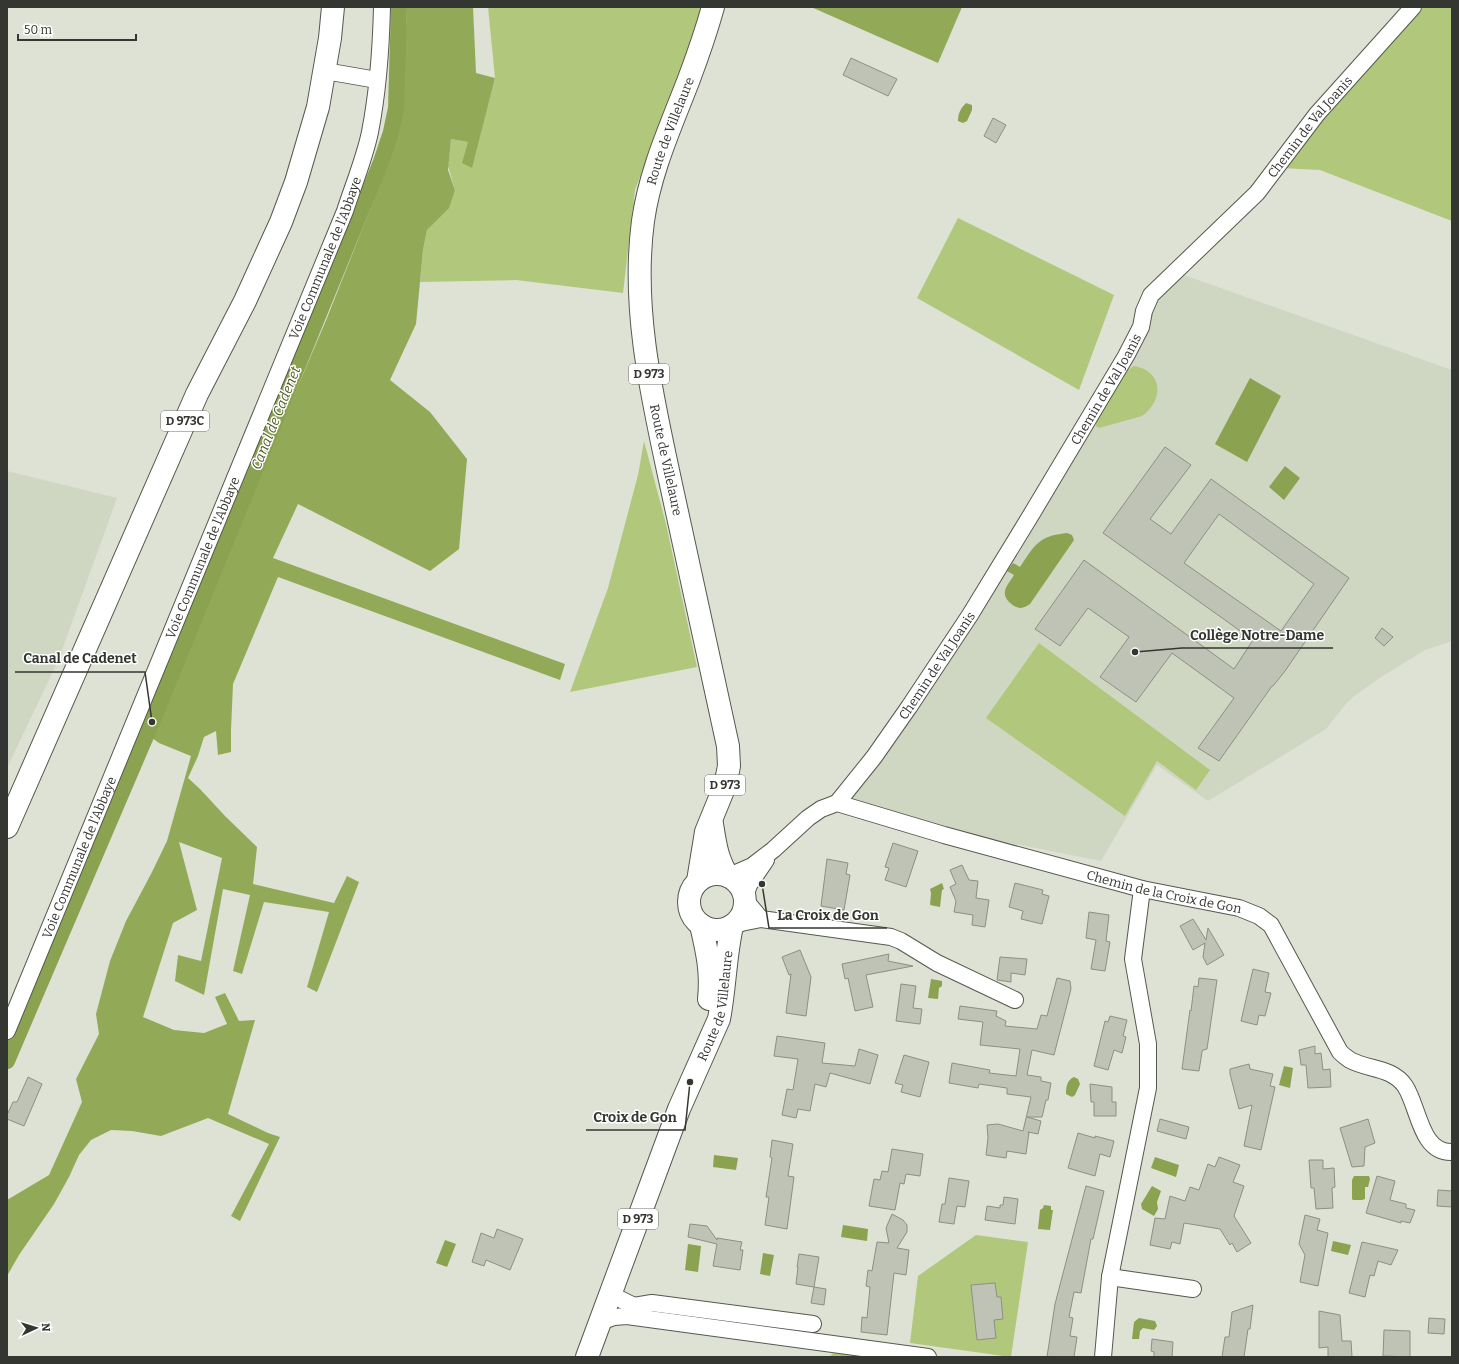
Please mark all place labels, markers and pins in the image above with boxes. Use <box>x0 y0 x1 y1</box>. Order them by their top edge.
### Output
callout: Collège Notre-Dame <box>1182 622 1333 648</box>
callout: Canal de Cadenet <box>15 646 145 672</box>
callout: La Croix de Gon <box>769 902 887 928</box>
callout: Croix de Gon <box>586 1104 685 1130</box>

